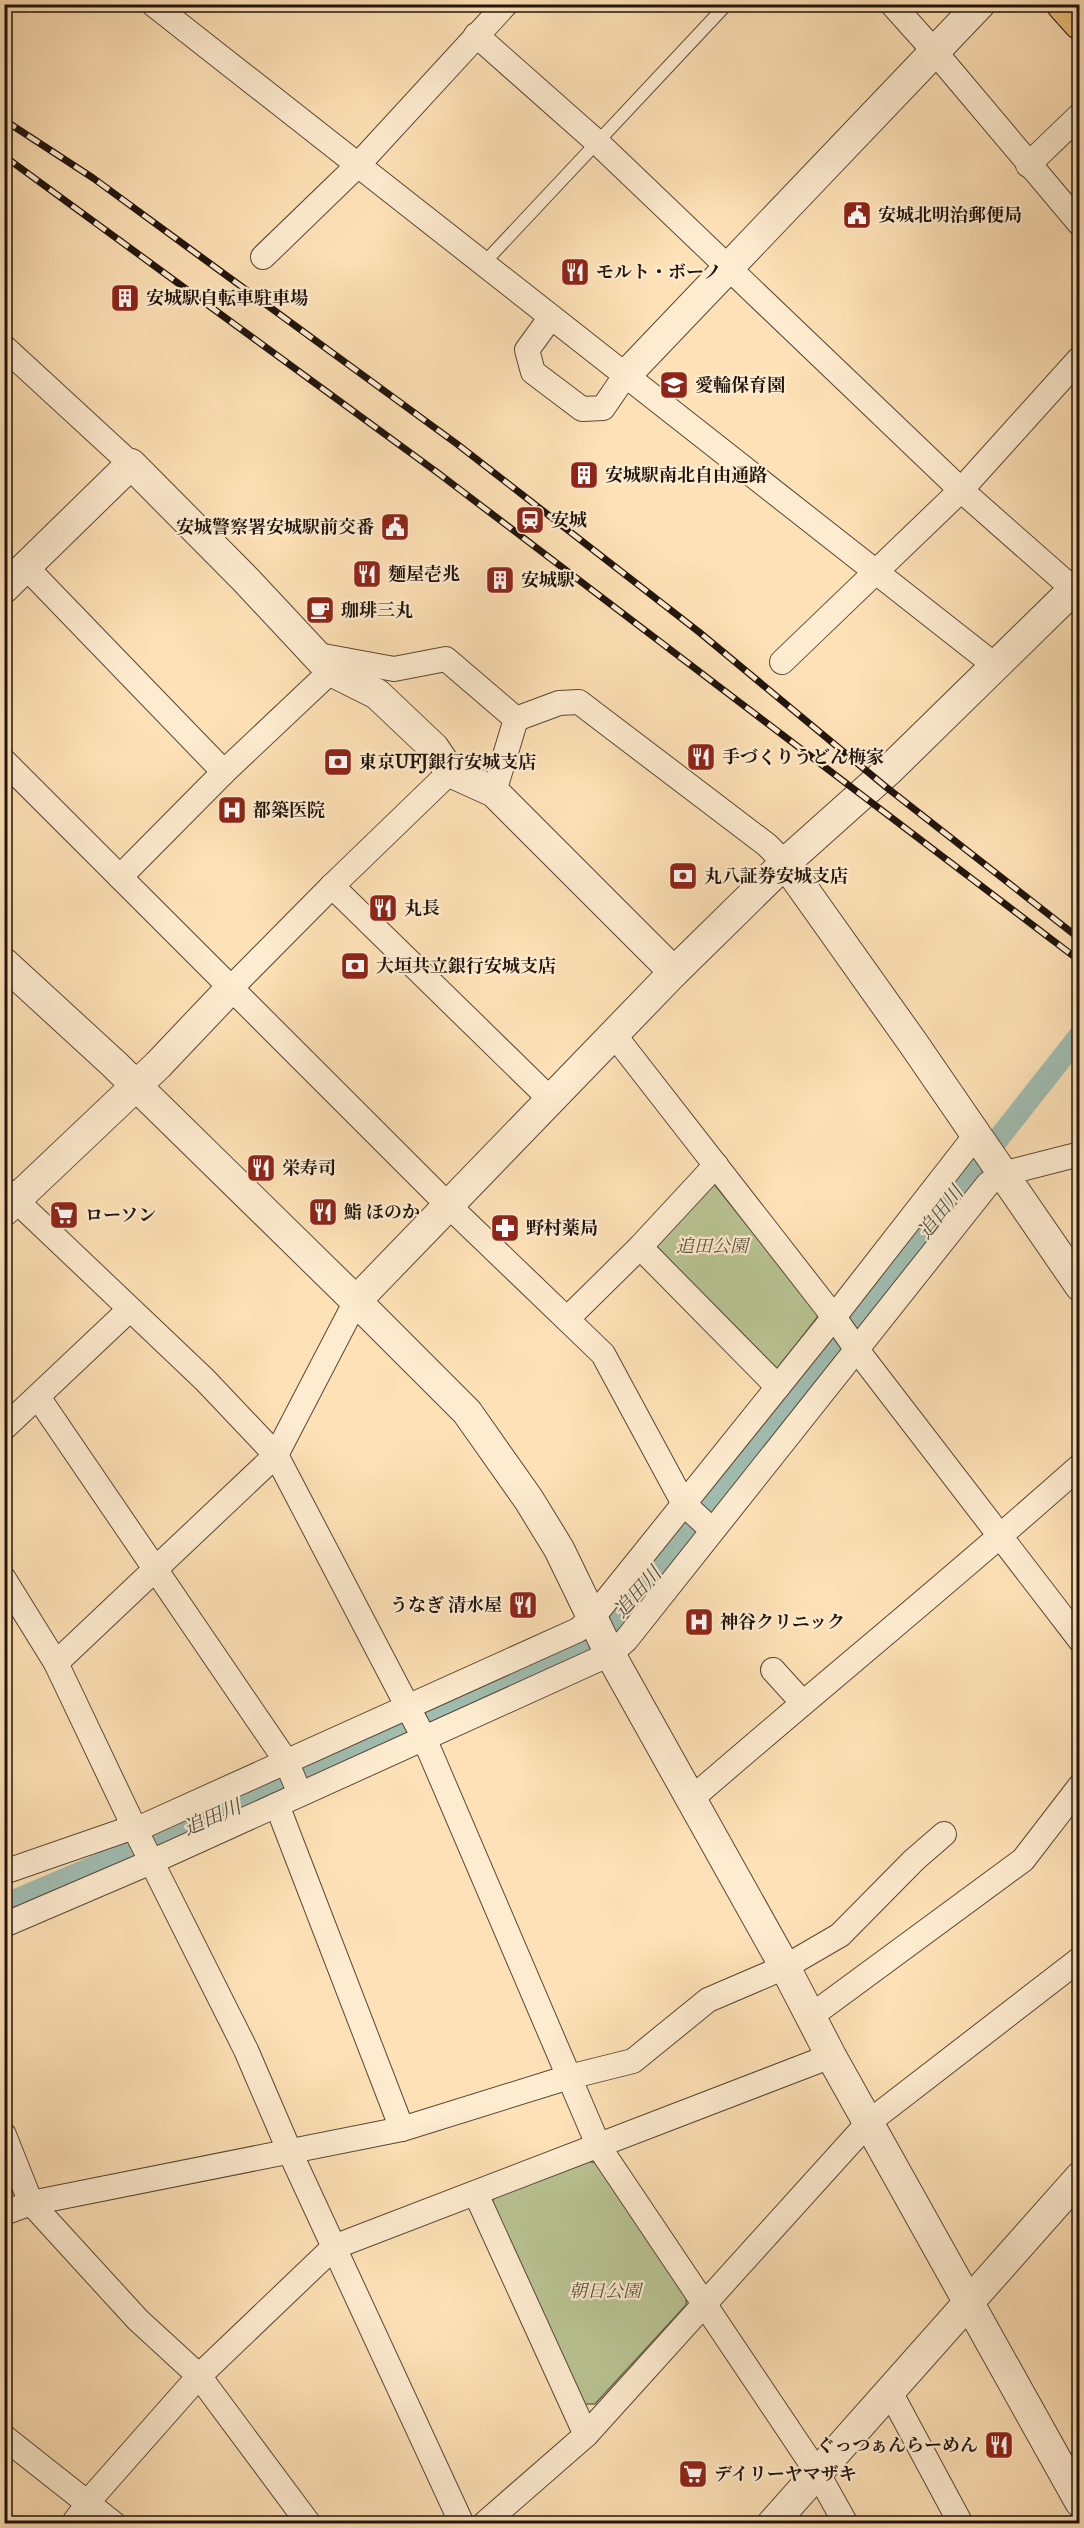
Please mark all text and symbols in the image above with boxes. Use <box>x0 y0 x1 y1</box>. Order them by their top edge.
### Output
public building icon: 安城北明治郵便局 <box>841 199 873 231</box>
place label: 安城北明治郵便局 <box>878 204 1022 226</box>
restaurant icon: モルト・ボーノ <box>559 256 591 288</box>
place label: モルト・ボーノ <box>596 261 722 283</box>
building icon: 安城駅自転車駐車場 <box>109 282 141 314</box>
place label: 安城駅自転車駐車場 <box>146 287 308 309</box>
school or university icon: 愛輪保育園 <box>658 369 690 401</box>
place label: 愛輪保育園 <box>695 374 785 396</box>
building icon: 安城駅南北自由通路 <box>568 459 600 491</box>
place label: 安城駅南北自由通路 <box>605 464 767 486</box>
station icon: 安城 <box>514 504 546 536</box>
place label: 安城 <box>551 509 587 531</box>
public building icon: 安城警察署安城駅前交番 <box>379 511 411 543</box>
place label: 安城警察署安城駅前交番 <box>176 516 374 538</box>
restaurant icon: 麵屋壱兆 <box>351 558 383 590</box>
place label: 麵屋壱兆 <box>388 563 460 585</box>
building icon: 安城駅 <box>484 564 516 596</box>
place label: 安城駅 <box>521 569 575 591</box>
cafe icon: 珈琲三丸 <box>304 594 336 626</box>
place label: 珈琲三丸 <box>341 599 413 621</box>
restaurant icon: 手づくりうどん梅家 <box>685 741 717 773</box>
bank icon: 東京UFJ銀行安城支店 <box>322 746 354 778</box>
place label: 手づくりうどん梅家 <box>722 746 884 768</box>
place label: 東京UFJ銀行安城支店 <box>359 751 536 774</box>
hospital icon: 都築医院 <box>216 794 248 826</box>
place label: 都築医院 <box>253 799 325 821</box>
bank icon: 丸八証券安城支店 <box>667 860 699 892</box>
place label: 丸八証券安城支店 <box>704 865 848 887</box>
restaurant icon: 丸長 <box>367 892 399 924</box>
place label: 丸長 <box>404 897 440 919</box>
bank icon: 大垣共立銀行安城支店 <box>339 950 371 982</box>
place label: 大垣共立銀行安城支店 <box>376 955 556 977</box>
restaurant icon: 栄寿司 <box>245 1152 277 1184</box>
place label: 栄寿司 <box>282 1157 336 1179</box>
water label: 追田川 <box>912 1179 969 1243</box>
restaurant icon: 鮨 ほのか <box>307 1196 339 1228</box>
supermarket icon: ローソン <box>48 1199 80 1231</box>
place label: 鮨 ほのか <box>344 1201 420 1223</box>
place label: ローソン <box>85 1204 156 1226</box>
pharmacy icon: 野村薬局 <box>489 1212 521 1244</box>
place label: 野村薬局 <box>526 1217 598 1239</box>
park label: 追田公園 <box>676 1235 751 1257</box>
water label: 追田川 <box>608 1560 667 1622</box>
restaurant icon: うなぎ 清水屋 <box>507 1589 539 1621</box>
place label: うなぎ 清水屋 <box>390 1594 502 1616</box>
hospital icon: 神谷クリニック <box>683 1606 715 1638</box>
place label: 神谷クリニック <box>720 1611 845 1633</box>
water label: 追田川 <box>180 1793 246 1840</box>
park label: 朝日公園 <box>569 2280 644 2302</box>
restaurant icon: ぐっつぁんらーめん <box>983 2429 1015 2461</box>
place label: ぐっつぁんらーめん <box>817 2434 978 2456</box>
supermarket icon: デイリーヤマザキ <box>677 2458 709 2490</box>
place label: デイリーヤマザキ <box>714 2463 857 2485</box>

